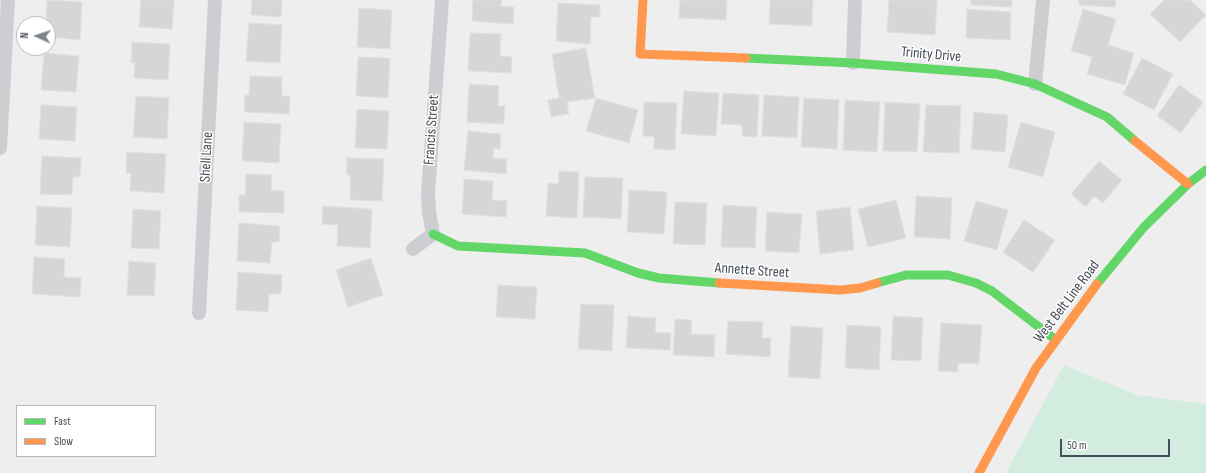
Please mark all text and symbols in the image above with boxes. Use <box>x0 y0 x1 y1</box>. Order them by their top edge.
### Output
north arrow <box>16 16 56 56</box>
text: N <box>18 32 31 39</box>
street label: Trinity Drive <box>900 43 962 67</box>
street label: Francis Street <box>421 94 443 166</box>
street label: Shell Lane <box>197 131 217 183</box>
street label: West Belt Line Road <box>1030 257 1104 347</box>
street label: Annette Street <box>714 259 790 283</box>
legend <box>16 405 156 457</box>
text: Fast <box>54 414 71 429</box>
scale bar <box>1062 431 1172 457</box>
text: Slow <box>54 434 73 449</box>
text: 50 m <box>1067 438 1087 453</box>

